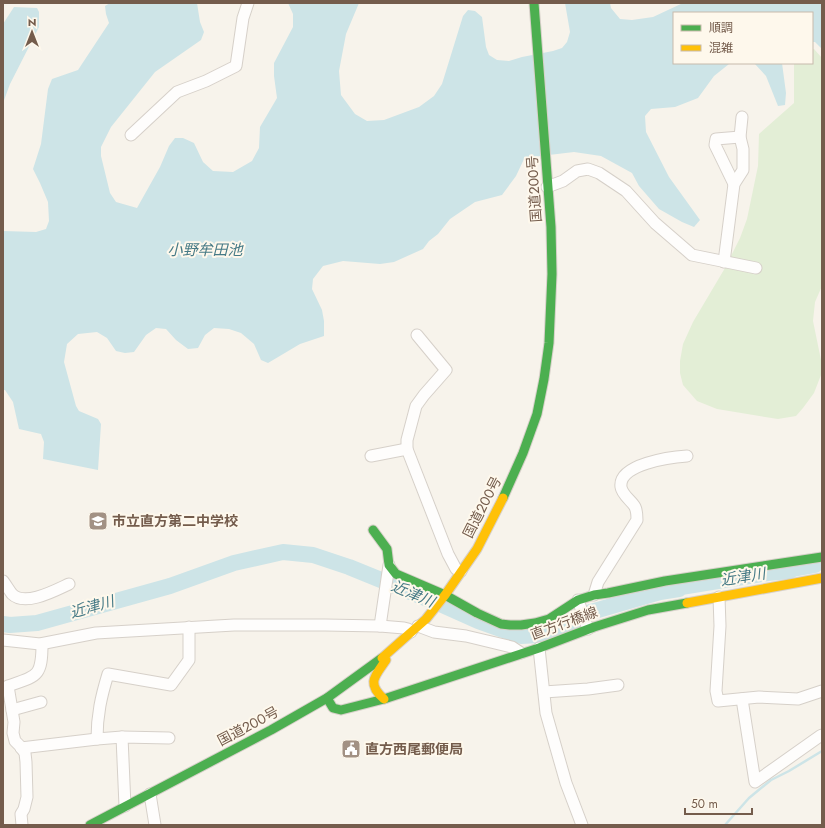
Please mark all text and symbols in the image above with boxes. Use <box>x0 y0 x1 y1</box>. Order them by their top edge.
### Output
north arrow <box>12 12 52 52</box>
legend <box>673 12 813 64</box>
text: N <box>28 14 36 30</box>
text: 順調 <box>709 19 733 37</box>
text: 混雑 <box>709 39 733 57</box>
street label: 国道200号 <box>522 155 546 223</box>
water label: 小野牟田池 <box>167 239 244 261</box>
street label: 国道200号 <box>458 473 506 541</box>
school or university icon: 市立直方第二中学校 <box>87 510 109 532</box>
place label: 市立直方第二中学校 <box>112 511 238 531</box>
water label: 近津川 <box>719 562 769 591</box>
water label: 近津川 <box>388 575 440 614</box>
water label: 近津川 <box>67 590 119 624</box>
street label: 直方行橋線 <box>528 602 600 644</box>
street label: 国道200号 <box>214 701 282 751</box>
public building icon: 直方西尾郵便局 <box>340 738 362 760</box>
place label: 直方西尾郵便局 <box>365 739 463 759</box>
scale bar <box>685 790 752 816</box>
text: 50 m <box>691 795 718 813</box>

